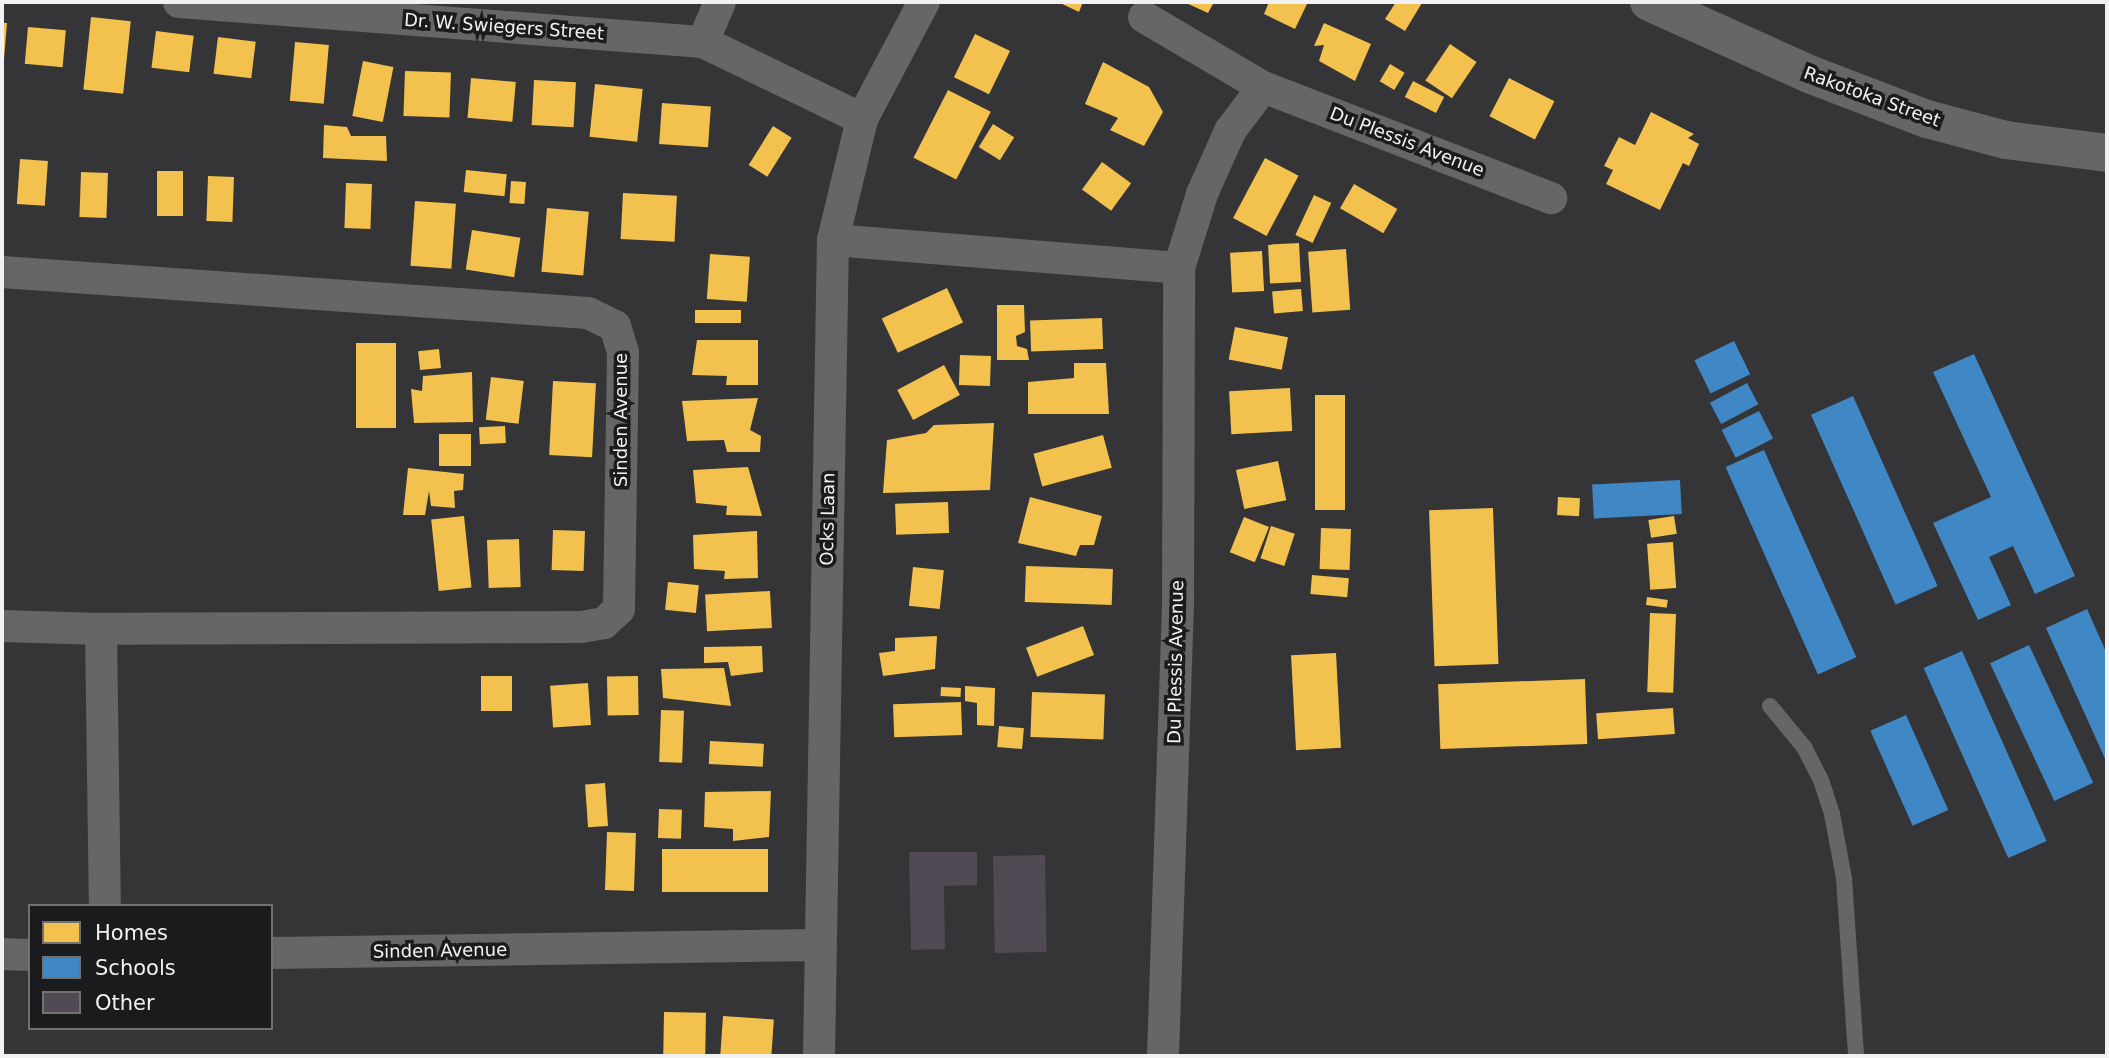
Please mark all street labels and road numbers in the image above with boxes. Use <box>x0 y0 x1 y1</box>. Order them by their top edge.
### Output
street label: Dr. W. Swiegers Street <box>403 9 605 45</box>
street label: Rakotoka Street <box>1801 62 1943 132</box>
street label: Du Plessis Avenue <box>1327 103 1487 181</box>
street label: Sinden Avenue <box>610 353 632 487</box>
street label: Ocks Laan <box>816 472 840 566</box>
street label: Du Plessis Avenue <box>1164 580 1188 744</box>
street label: Sinden Avenue <box>373 939 507 963</box>

